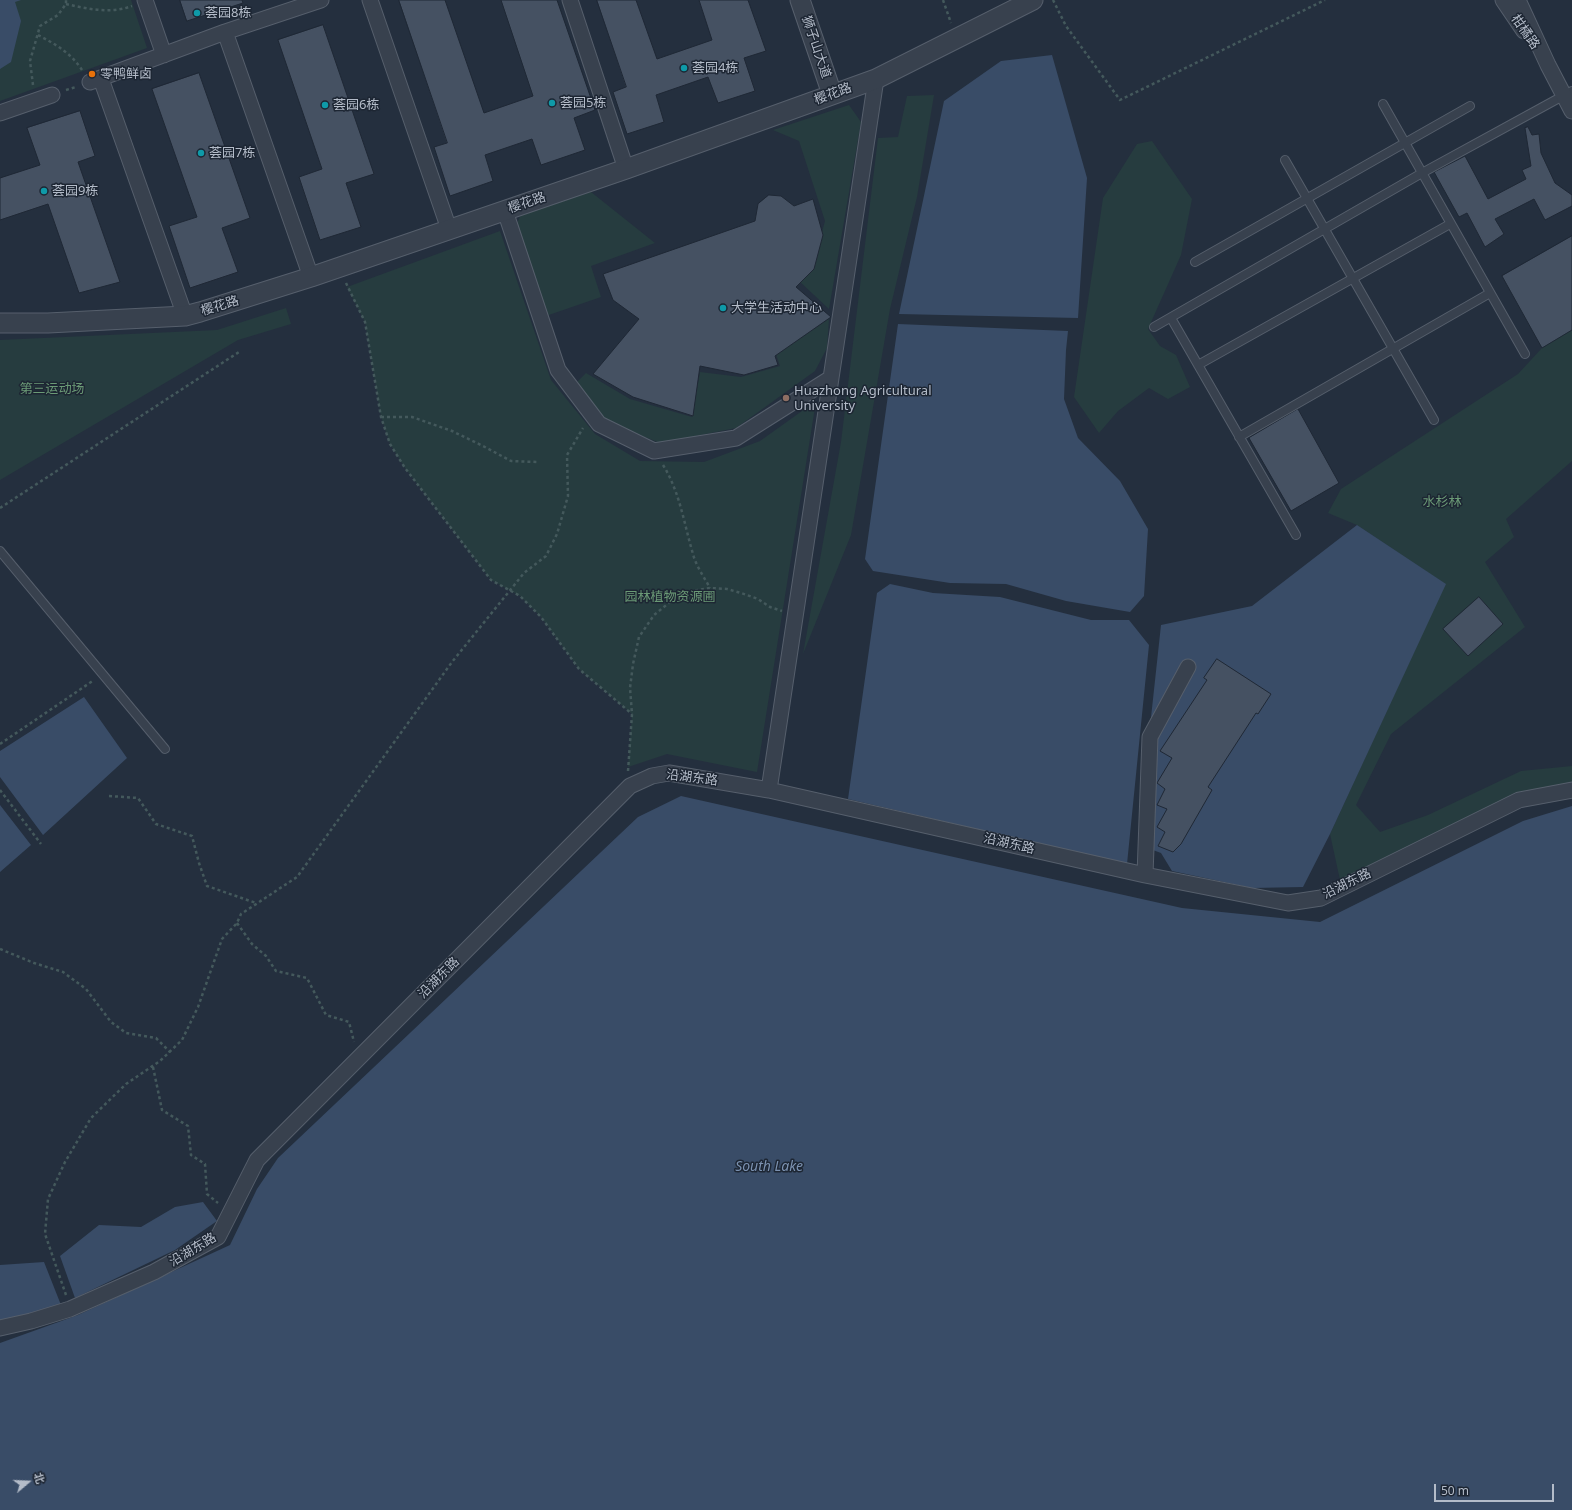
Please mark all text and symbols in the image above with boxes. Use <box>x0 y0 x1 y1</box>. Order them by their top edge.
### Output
place label: 荟园8栋 <box>205 5 251 21</box>
marker: 荟园8栋 <box>192 8 202 18</box>
street label: 柑橘路 <box>1507 12 1543 52</box>
street label: 狮子山大道 <box>798 14 834 80</box>
place label: 荟园4栋 <box>692 60 738 76</box>
marker: 荟园4栋 <box>679 63 689 73</box>
place label: 零鸭鲜卤 <box>100 66 152 82</box>
marker: 零鸭鲜卤 <box>87 69 97 79</box>
street label: 樱花路 <box>812 80 854 108</box>
place label: 荟园5栋 <box>560 95 606 111</box>
place label: 荟园6栋 <box>333 97 379 113</box>
marker: 荟园5栋 <box>547 98 557 108</box>
marker: 荟园6栋 <box>320 100 330 110</box>
place label: 荟园7栋 <box>209 145 255 161</box>
marker: 荟园7栋 <box>196 148 206 158</box>
place label: 荟园9栋 <box>52 183 98 199</box>
marker: 荟园9栋 <box>39 186 49 196</box>
street label: 樱花路 <box>506 189 548 217</box>
street label: 樱花路 <box>199 293 241 319</box>
place label: 大学生活动中心 <box>731 300 822 316</box>
marker: 大学生活动中心 <box>718 303 728 313</box>
park label: 第三运动场 <box>20 381 84 397</box>
place label: Huazhong Agricultural University <box>794 383 932 414</box>
marker: Huazhong Agricultural University <box>781 393 791 403</box>
park label: 水杉林 <box>1423 494 1461 510</box>
park label: 园林植物资源圃 <box>625 589 715 605</box>
street label: 沿湖东路 <box>665 767 719 789</box>
street label: 沿湖东路 <box>982 831 1036 857</box>
street label: 沿湖东路 <box>1320 866 1374 902</box>
street label: 沿湖东路 <box>415 954 463 1002</box>
water label: South Lake <box>735 1159 803 1175</box>
street label: 沿湖东路 <box>167 1230 219 1270</box>
north arrow <box>8 1462 48 1502</box>
text: 北 <box>31 1470 49 1486</box>
scale bar <box>1436 1476 1556 1502</box>
text: 50 m <box>1441 1482 1469 1499</box>

